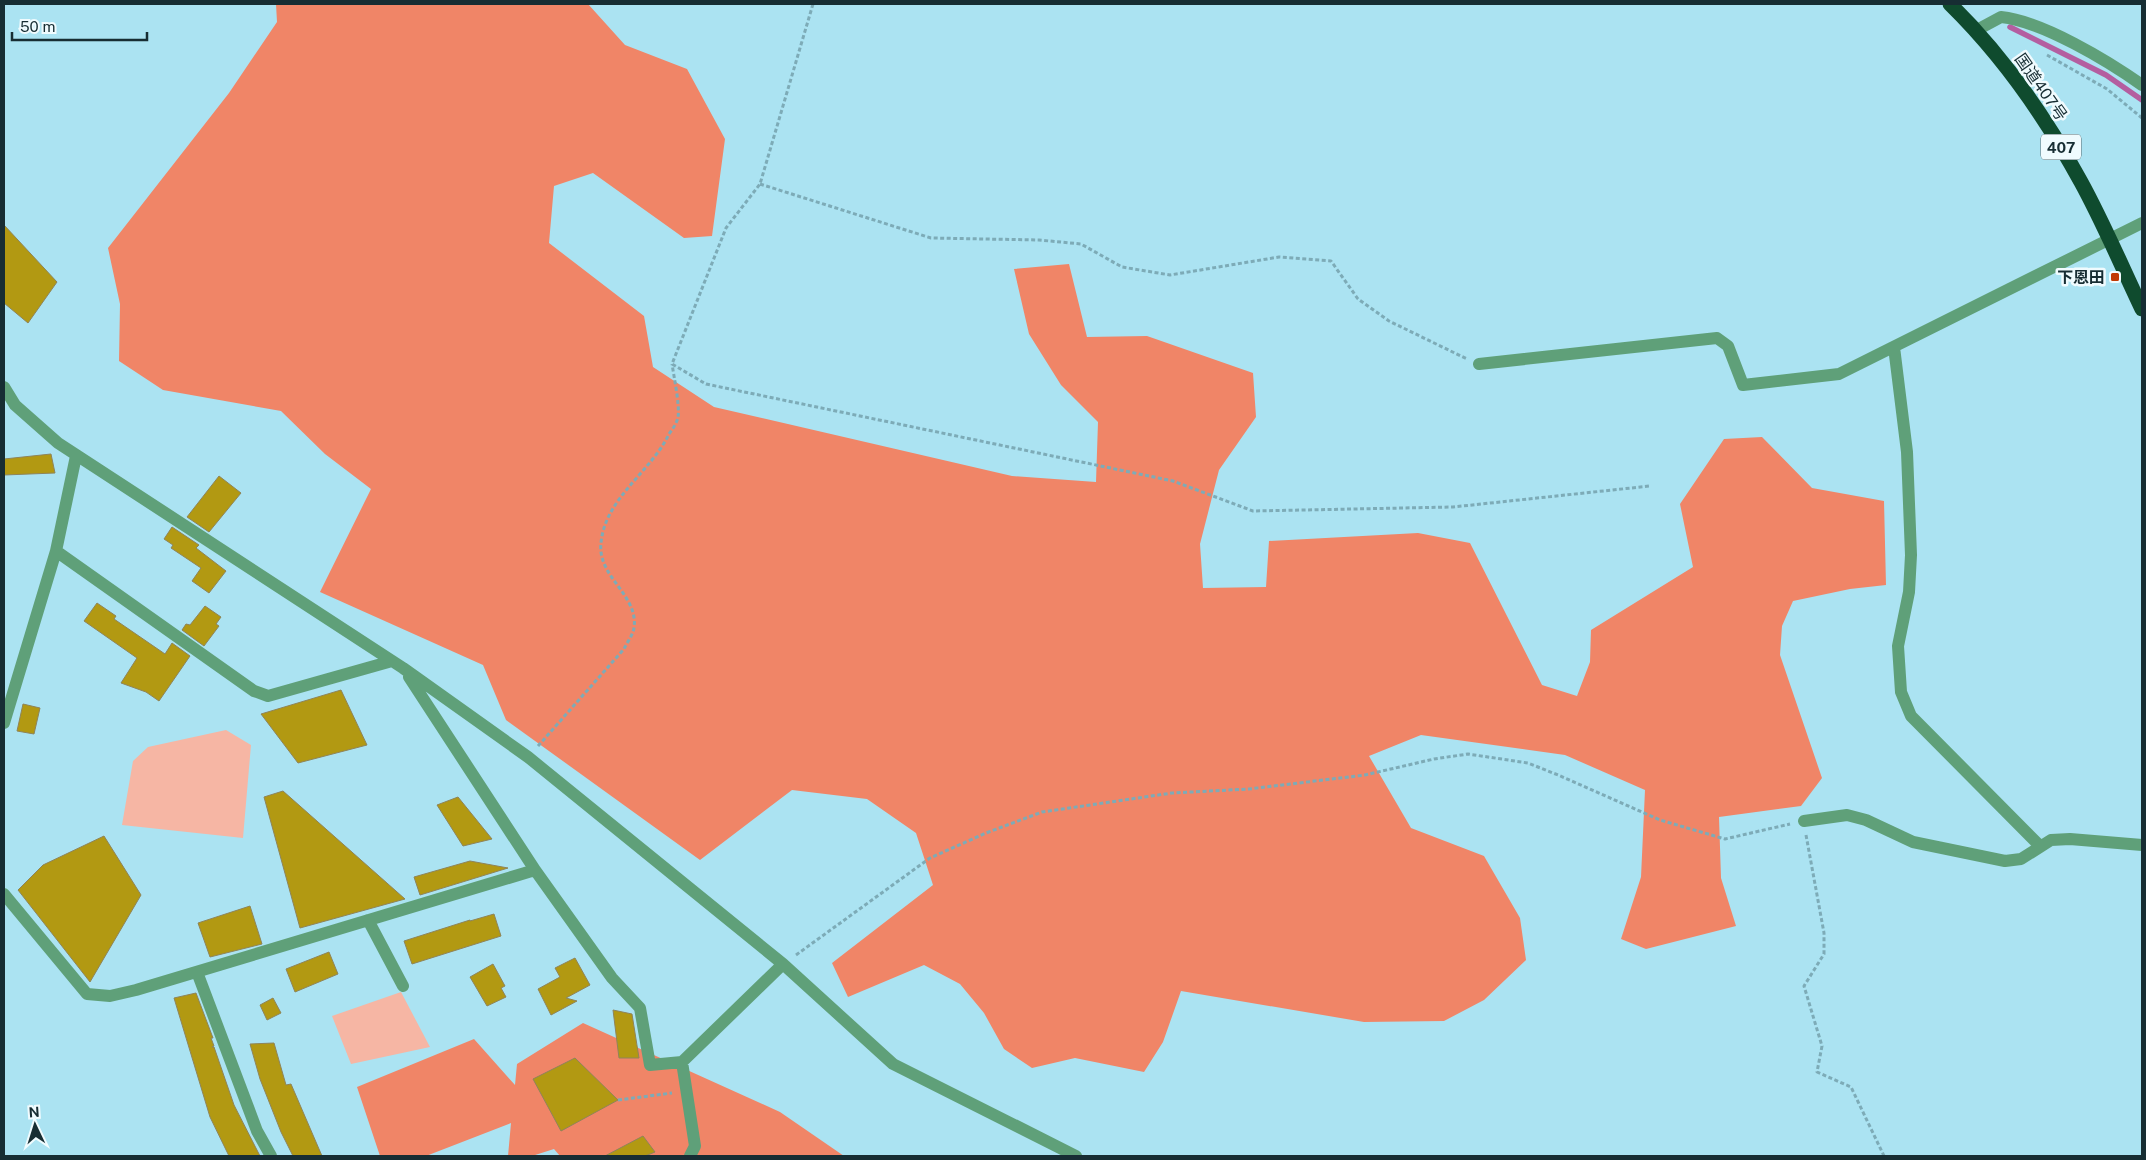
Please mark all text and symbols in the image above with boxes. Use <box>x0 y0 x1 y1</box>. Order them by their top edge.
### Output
scale bar <box>12 10 148 42</box>
text: 50 m <box>20 18 55 35</box>
street label: 国道407号 <box>2011 50 2071 124</box>
road number: 407 <box>2041 134 2081 160</box>
place label: 下恩田 <box>2057 268 2105 287</box>
marker: 下恩田 <box>2109 271 2121 283</box>
north arrow <box>10 1100 60 1150</box>
text: N <box>28 1104 40 1120</box>

